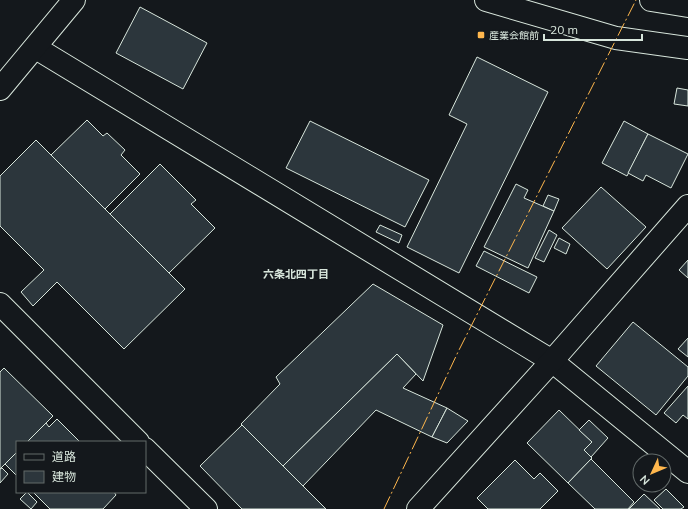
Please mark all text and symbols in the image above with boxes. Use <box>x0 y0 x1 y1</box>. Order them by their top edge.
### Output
scale bar <box>544 16 642 42</box>
text: 20 m <box>550 22 578 37</box>
place label: 産業会館前 <box>489 29 539 42</box>
marker: 産業会館前 <box>476 30 486 40</box>
district label: 六条北四丁目 <box>263 267 329 281</box>
legend <box>16 441 146 493</box>
text: 道路 <box>52 449 76 464</box>
north arrow <box>632 453 672 493</box>
text: 建物 <box>52 469 76 484</box>
text: N <box>637 472 653 488</box>

